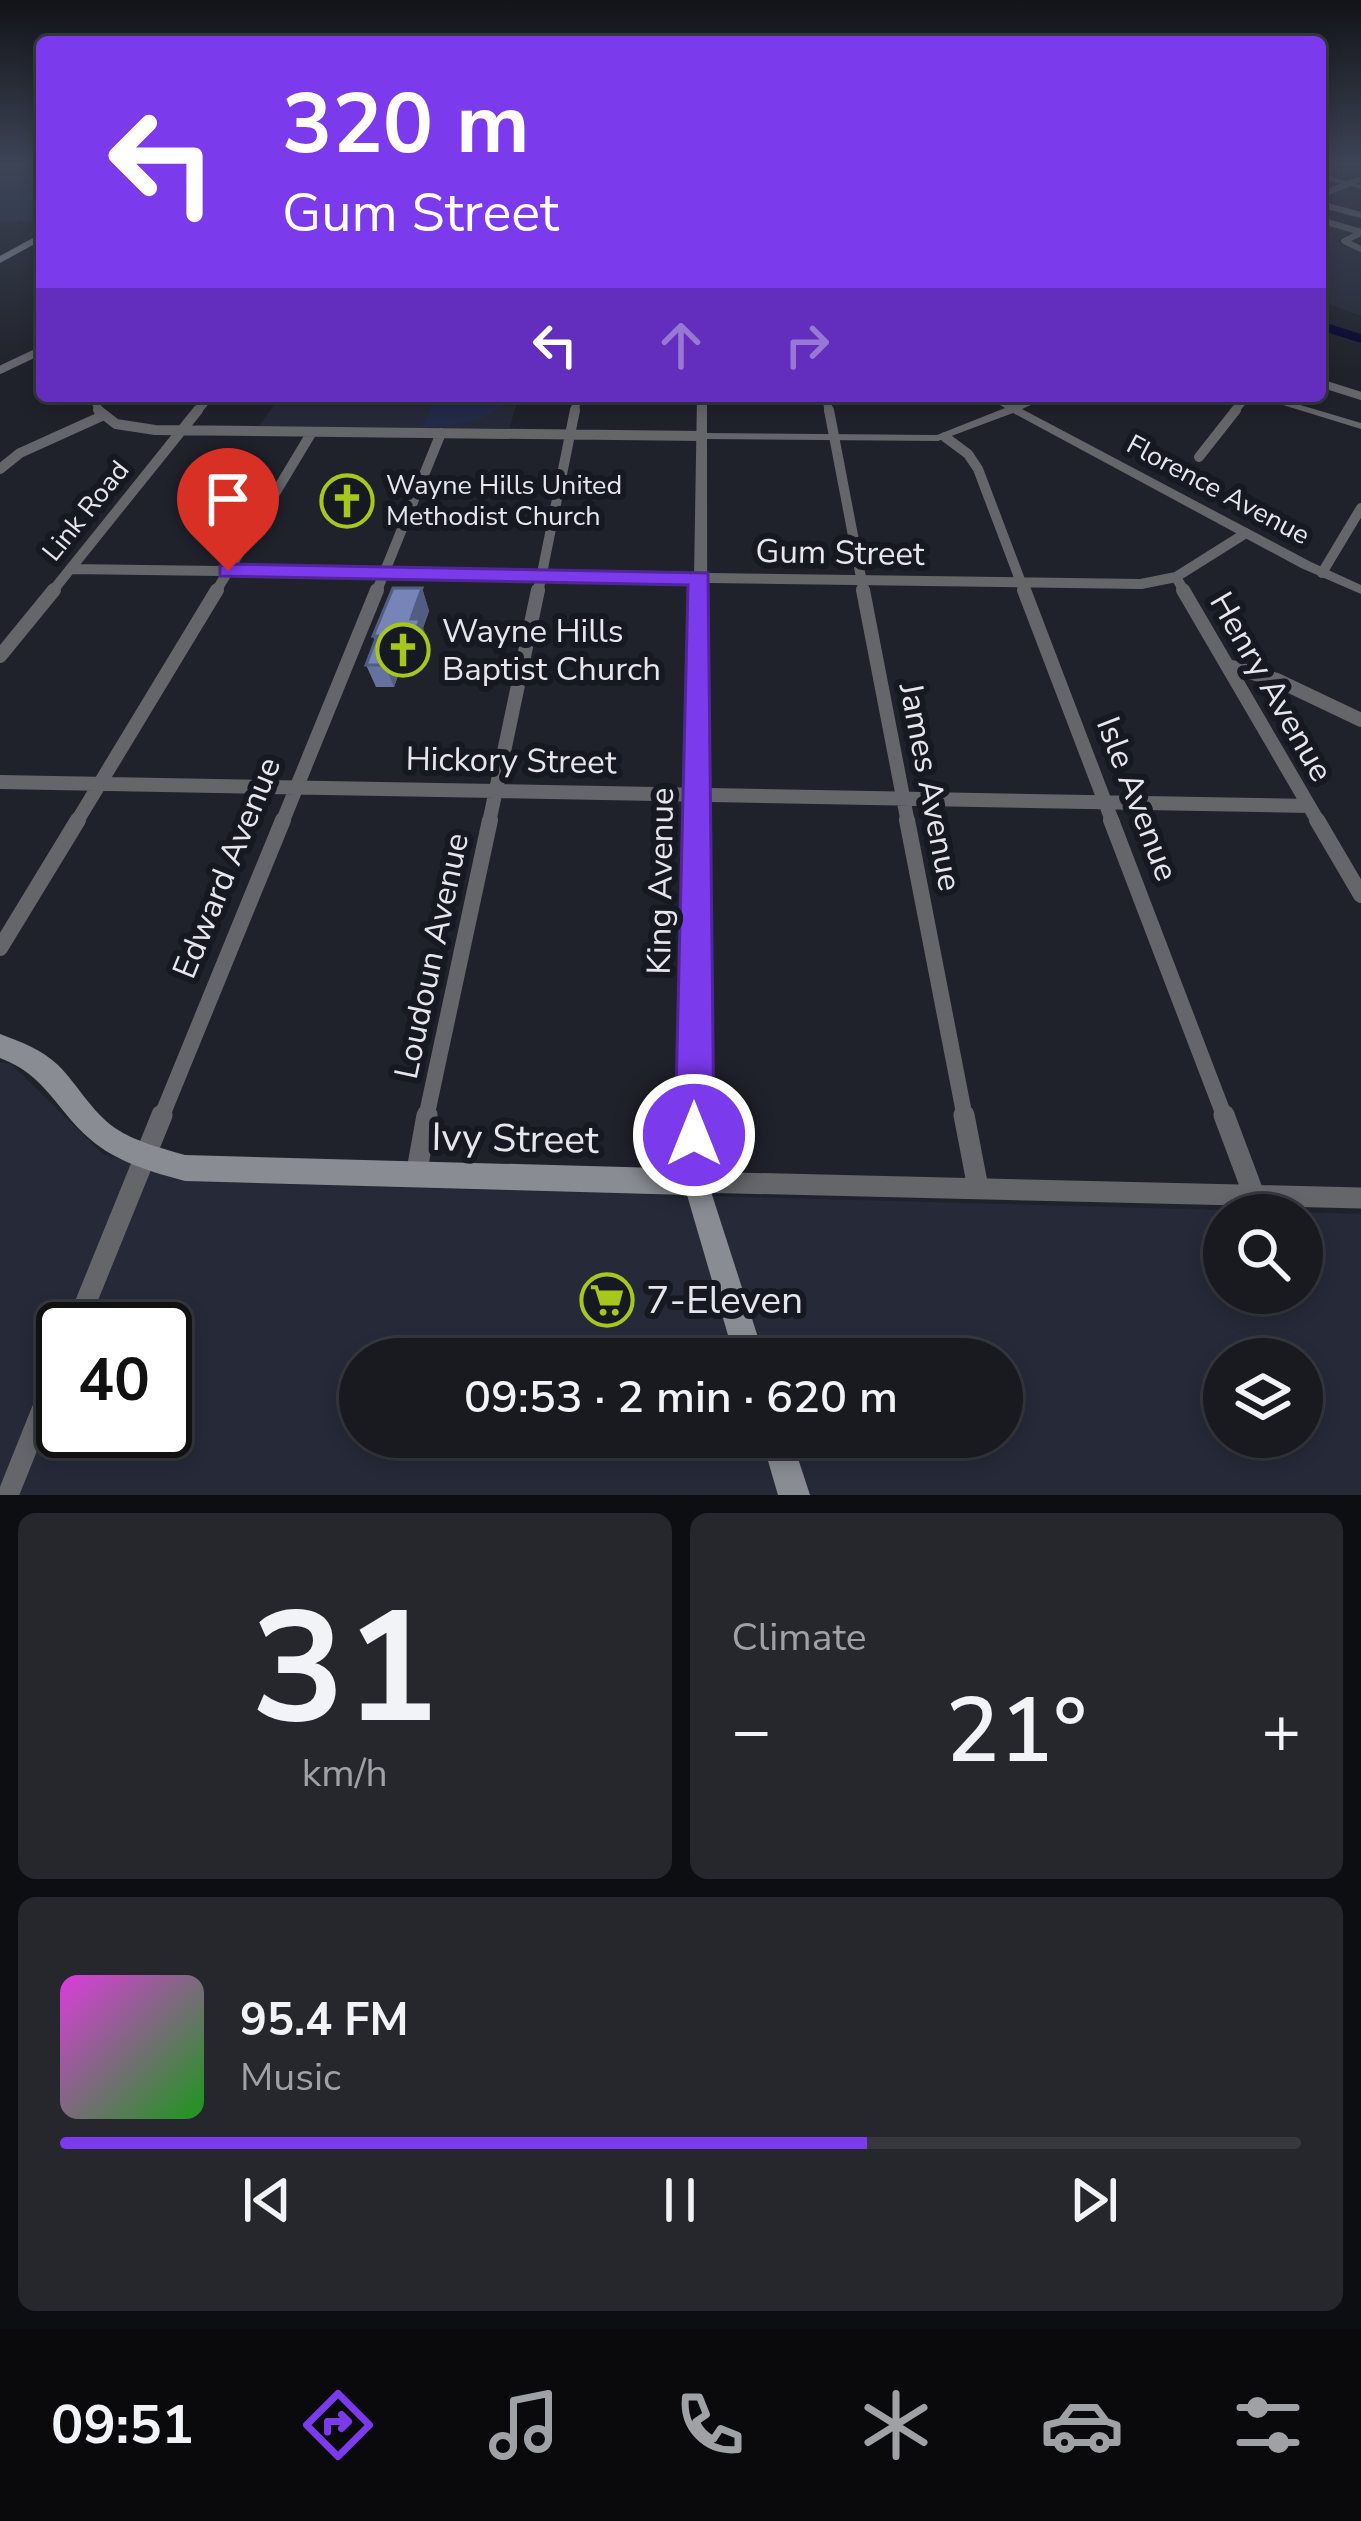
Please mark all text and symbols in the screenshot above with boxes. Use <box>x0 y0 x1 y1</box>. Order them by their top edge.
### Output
text: 320 m <box>282 67 530 182</box>
icon: left <box>84 84 240 240</box>
text: Gum Street <box>282 176 559 250</box>
icon: left <box>522 312 588 378</box>
icon: ahead <box>648 312 714 378</box>
icon: right <box>774 312 840 378</box>
street label: Florence Avenue <box>1120 426 1316 554</box>
pin <box>177 448 279 571</box>
street label: Link Road <box>34 453 138 569</box>
icon: arrive <box>195 466 261 532</box>
place label: Wayne Hills United Methodist Church <box>386 467 622 535</box>
church icon: Wayne Hills United Methodist Church <box>319 473 375 529</box>
street label: Gum Street <box>755 529 925 577</box>
street label: Henry Avenue <box>1199 584 1343 790</box>
place label: Wayne Hills Baptist Church <box>442 609 661 692</box>
church icon: Wayne Hills Baptist Church <box>375 622 431 678</box>
street label: James Avenue <box>888 678 972 895</box>
street label: Isle Avenue <box>1085 711 1189 887</box>
street label: Hickory Street <box>405 737 617 785</box>
street label: Edward Avenue <box>162 751 292 985</box>
street label: King Avenue <box>637 787 685 975</box>
street label: Loudoun Avenue <box>384 829 480 1083</box>
position arrow <box>631 1072 757 1198</box>
street label: Ivy Street <box>431 1111 599 1167</box>
map controls <box>1203 1194 1323 1458</box>
button: search <box>1203 1194 1323 1314</box>
supermarket icon: 7-Eleven <box>579 1272 635 1328</box>
place label: 7-Eleven <box>646 1274 803 1327</box>
speed limit sign: 40 <box>36 1302 192 1458</box>
button: layers <box>1203 1338 1323 1458</box>
text: 09:53 · 2 min · 620 m <box>464 1367 898 1428</box>
text: 31 <box>251 1562 438 1775</box>
text: Climate <box>732 1611 867 1664</box>
text: 21° <box>945 1670 1087 1793</box>
text: − <box>732 1686 771 1776</box>
text: + <box>1261 1686 1301 1776</box>
text: km/h <box>302 1747 388 1800</box>
text: 95.4 FM <box>240 1990 409 2051</box>
text: Music <box>240 2051 341 2104</box>
icon: previous <box>234 2167 300 2233</box>
icon: pause <box>647 2167 713 2233</box>
icon: next <box>1061 2167 1127 2233</box>
icon: directions <box>296 2383 380 2467</box>
icon: music <box>482 2383 566 2467</box>
icon: phone <box>668 2383 752 2467</box>
icon: climate <box>854 2383 938 2467</box>
icon: car <box>1040 2383 1124 2467</box>
icon: filters <box>1226 2383 1310 2467</box>
text: 09:51 <box>51 2388 194 2462</box>

